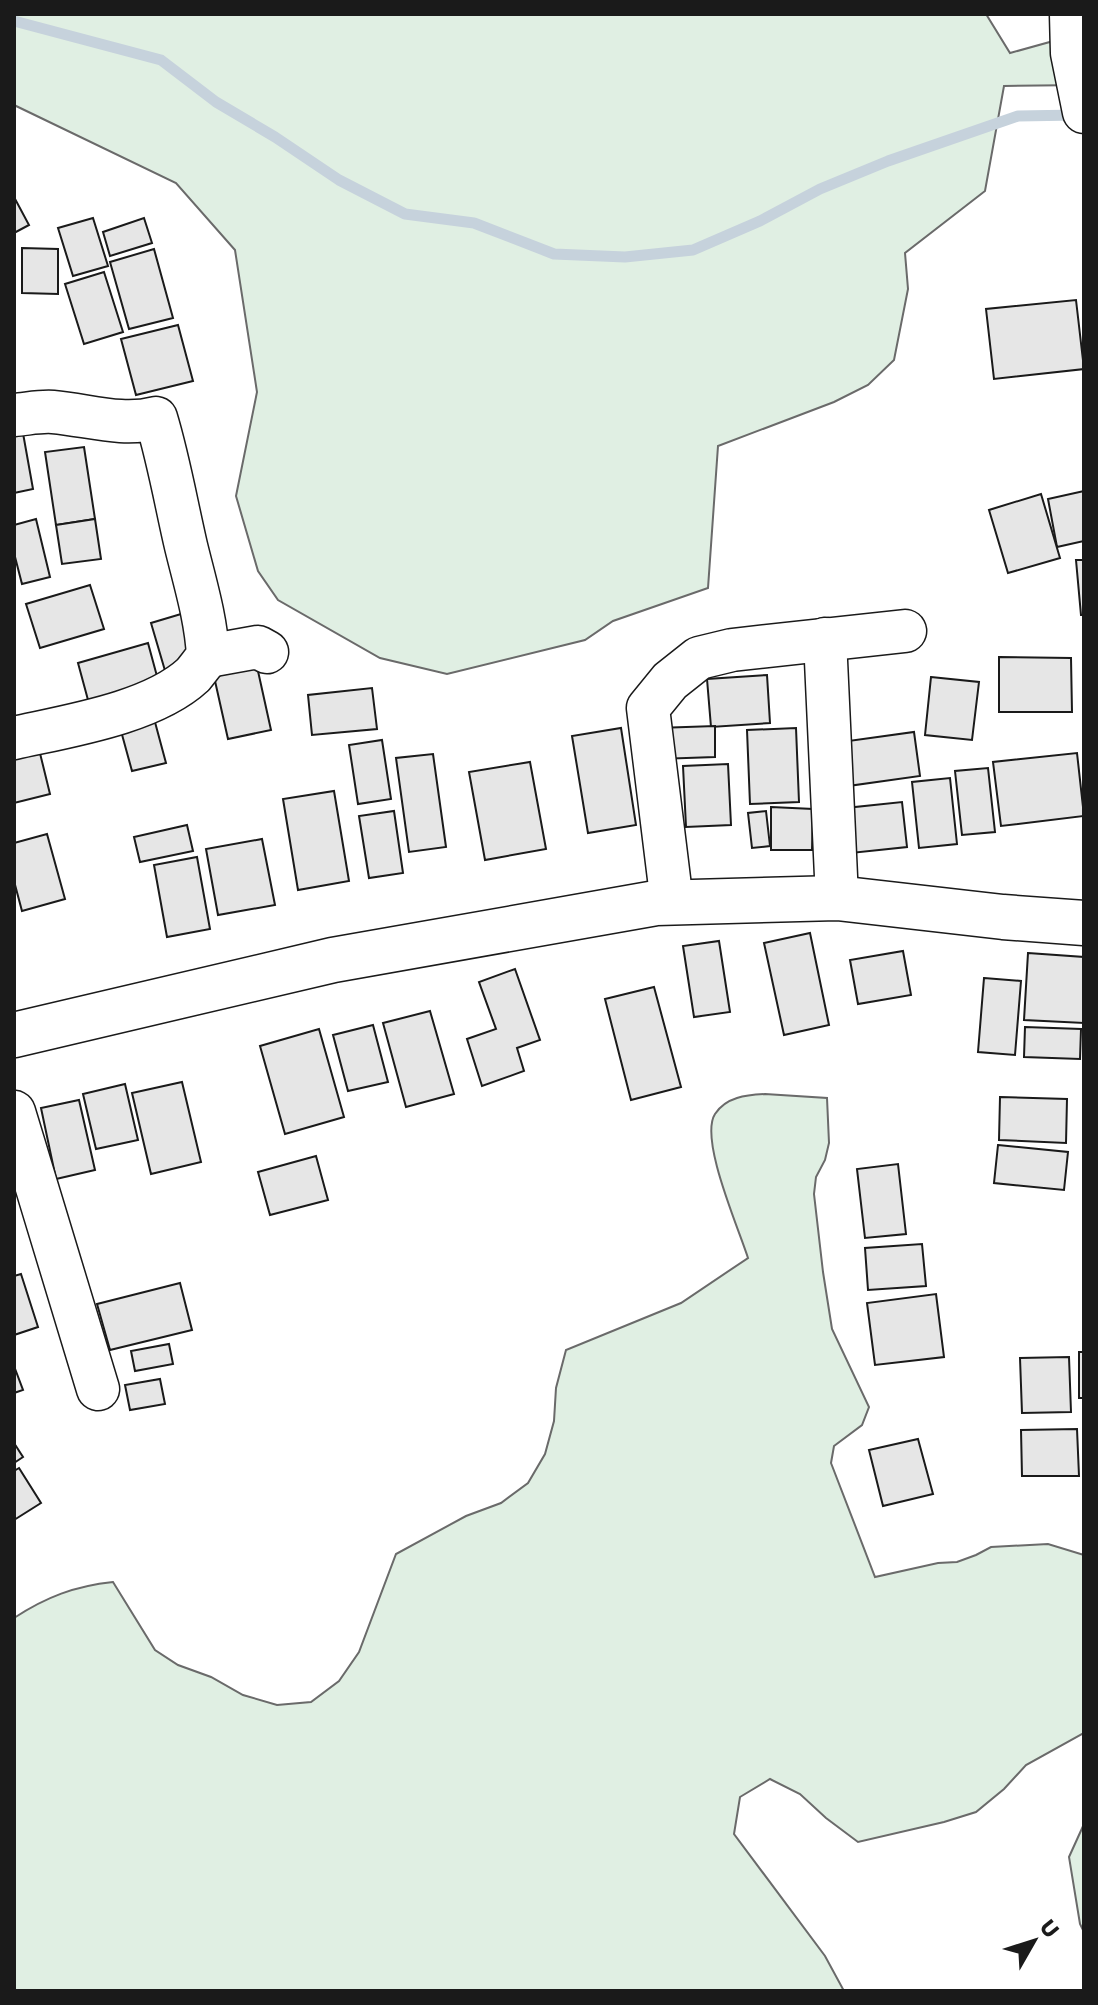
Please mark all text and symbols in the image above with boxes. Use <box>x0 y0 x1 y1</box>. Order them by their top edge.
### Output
north arrow <box>994 1901 1074 1981</box>
text: U <box>1032 1913 1066 1945</box>

